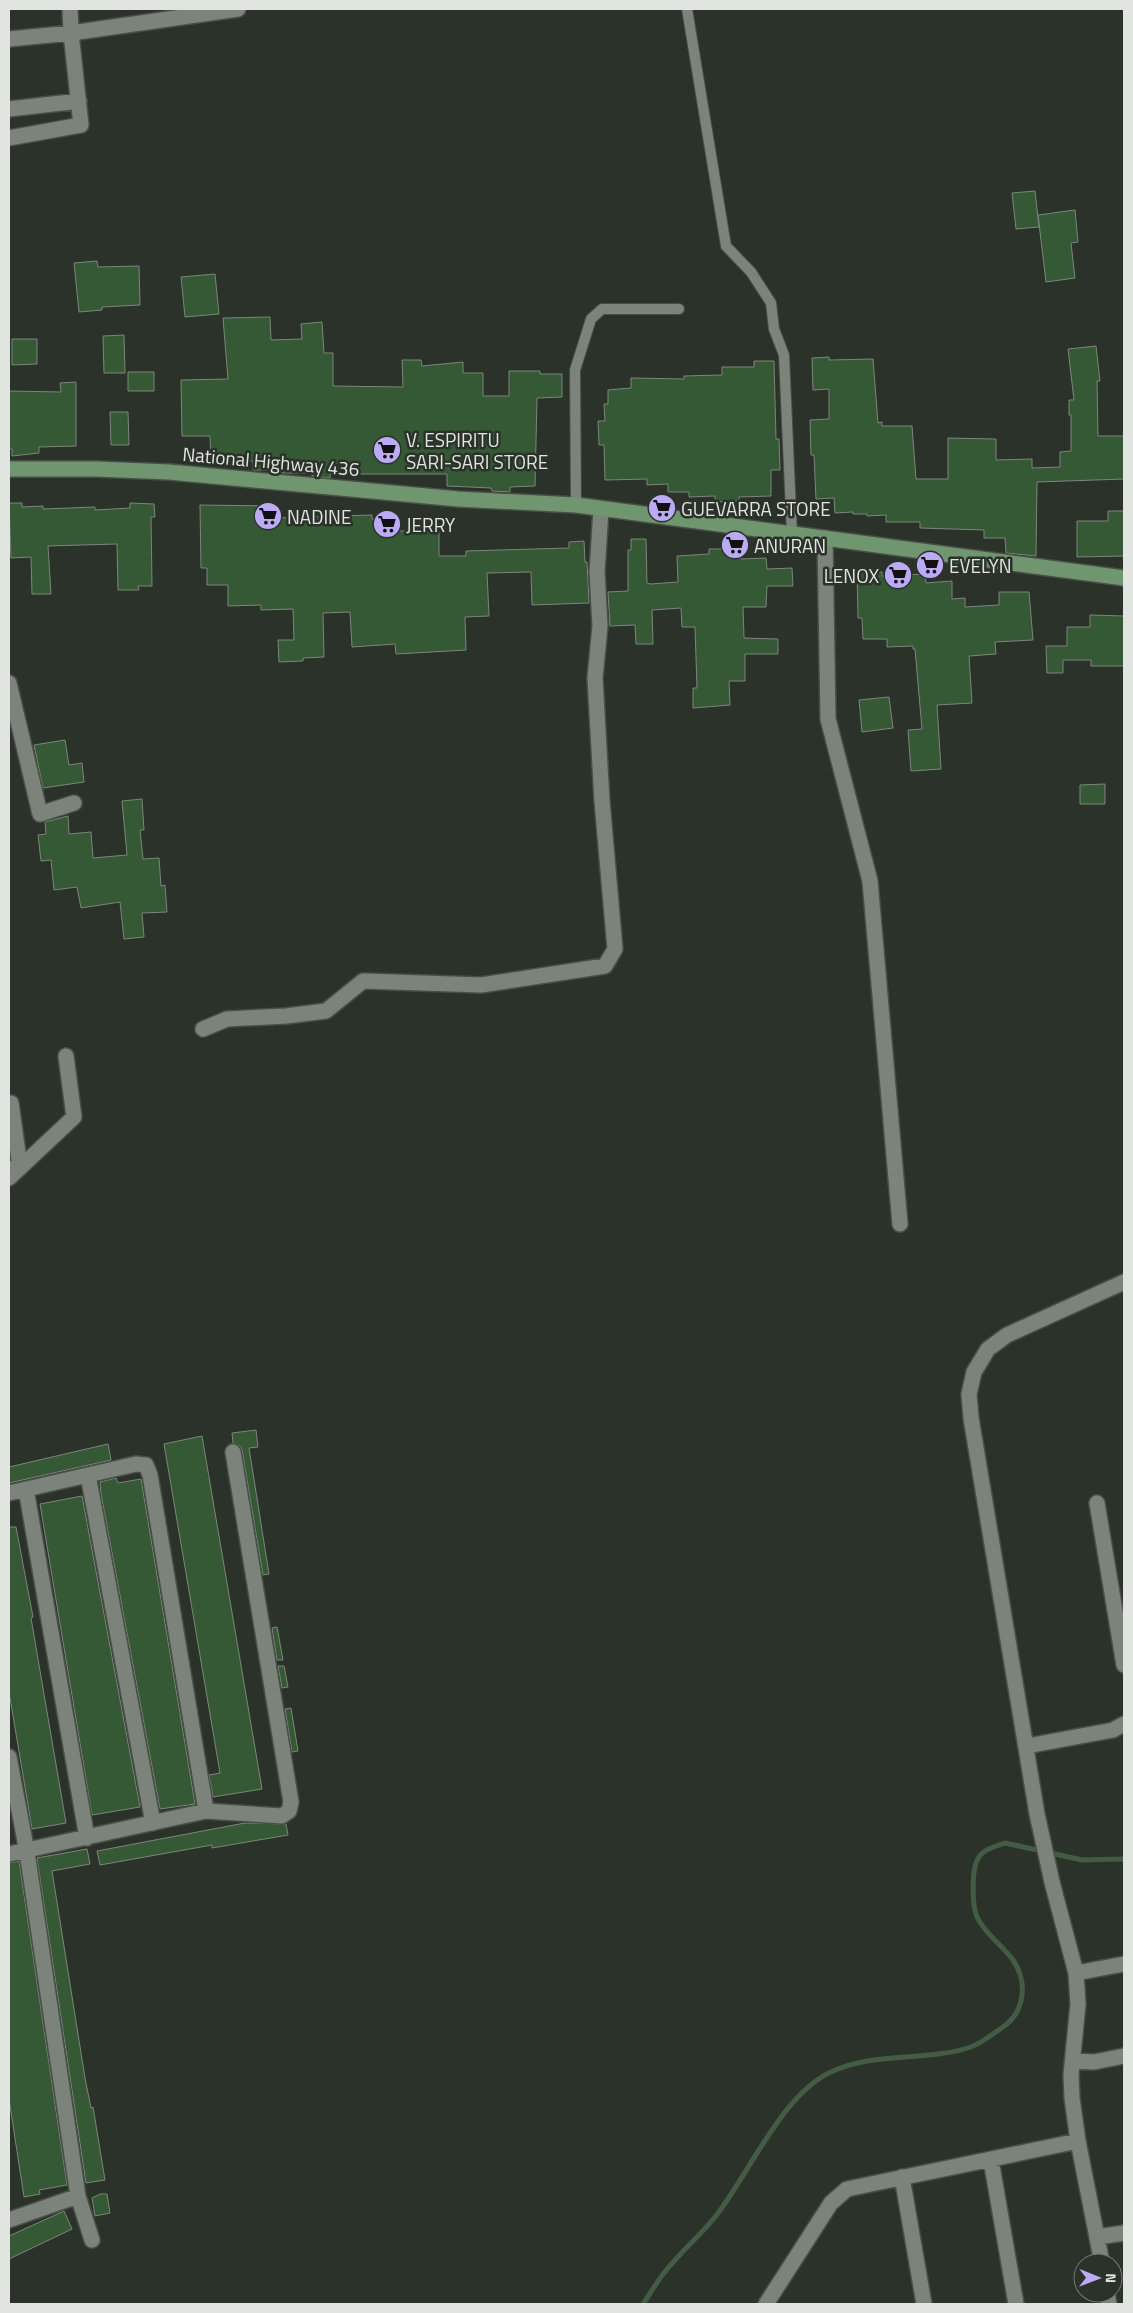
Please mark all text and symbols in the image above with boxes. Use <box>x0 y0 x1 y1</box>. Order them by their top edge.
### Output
place label: V. ESPIRITU SARI-SARI STORE <box>406 425 548 476</box>
supermarket icon: V. ESPIRITU SARI-SARI STORE <box>372 435 402 465</box>
street label: National Highway 436 <box>181 439 361 483</box>
supermarket icon: GUEVARRA STORE <box>647 493 677 523</box>
place label: GUEVARRA STORE <box>681 494 831 523</box>
supermarket icon: NADINE <box>253 501 283 531</box>
place label: NADINE <box>287 502 351 531</box>
supermarket icon: JERRY <box>372 509 402 539</box>
place label: JERRY <box>406 510 456 539</box>
supermarket icon: ANURAN <box>720 530 750 560</box>
place label: ANURAN <box>754 531 826 560</box>
supermarket icon: EVELYN <box>915 550 945 580</box>
place label: EVELYN <box>949 551 1012 580</box>
supermarket icon: LENOX <box>883 560 913 590</box>
place label: LENOX <box>824 561 879 590</box>
north arrow <box>1073 2253 1123 2303</box>
text: N <box>1101 2273 1122 2283</box>

